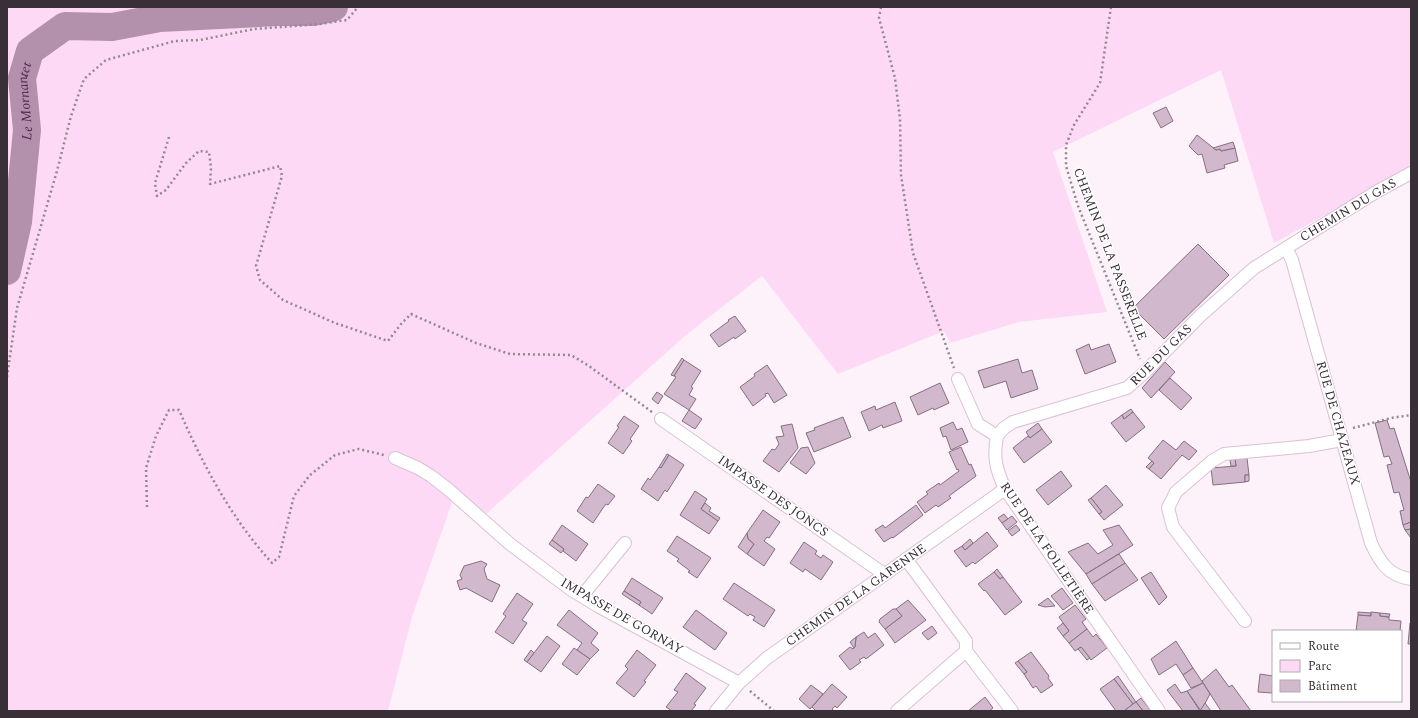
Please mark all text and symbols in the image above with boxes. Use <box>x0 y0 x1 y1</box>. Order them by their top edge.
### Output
water label: Le Mornantet <box>11 58 38 141</box>
street label: CHEMIN DE LA PASSERELLE <box>1068 165 1152 343</box>
street label: CHEMIN DU GAS <box>1296 173 1400 247</box>
street label: RUE DU GAS <box>1125 319 1197 391</box>
street label: RUE DE CHAZEAUX <box>1311 359 1365 488</box>
street label: IMPASSE DES JONCS <box>714 450 832 542</box>
street label: RUE DE LA FOLLETIÈRE <box>995 478 1099 618</box>
street label: CHEMIN DE LA GARENNE <box>781 539 931 651</box>
street label: IMPASSE DE GORNAY <box>557 573 687 659</box>
legend <box>1272 630 1402 702</box>
text: Route <box>1308 637 1339 656</box>
text: Parc <box>1308 657 1332 676</box>
text: Bâtiment <box>1308 677 1357 696</box>

